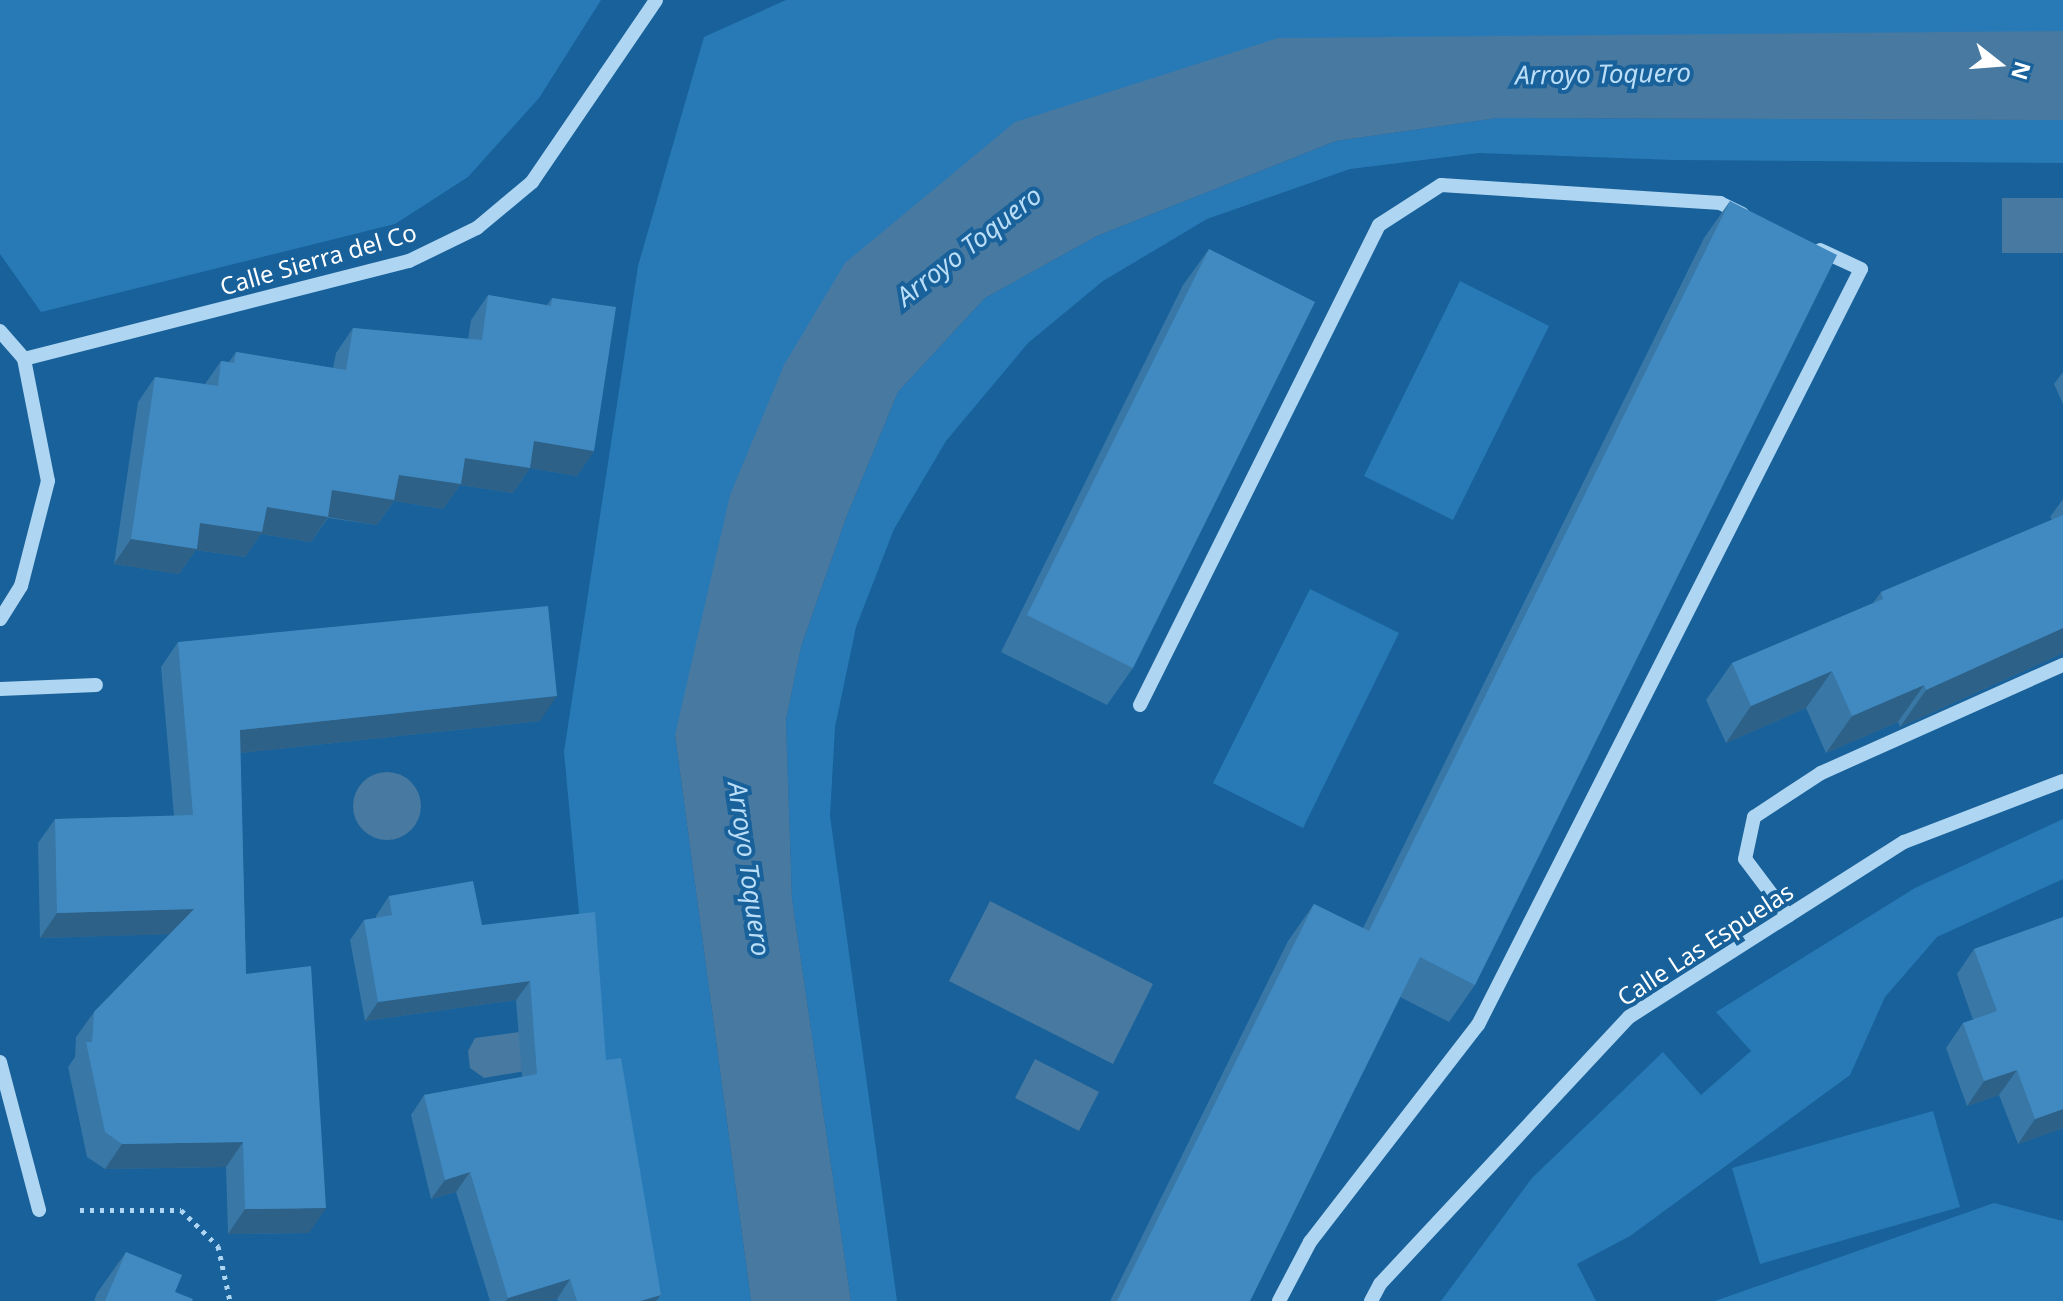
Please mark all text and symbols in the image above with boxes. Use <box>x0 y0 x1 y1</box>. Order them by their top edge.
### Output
north arrow <box>1959 24 2039 104</box>
water label: Arroyo Toquero <box>1515 57 1691 91</box>
text: N <box>2005 58 2039 84</box>
water label: Arroyo Toquero <box>890 180 1048 312</box>
street label: Calle Sierra del Co <box>216 217 420 301</box>
water label: Arroyo Toquero <box>721 780 777 958</box>
street label: Calle Las Espuelas <box>1612 876 1798 1012</box>

